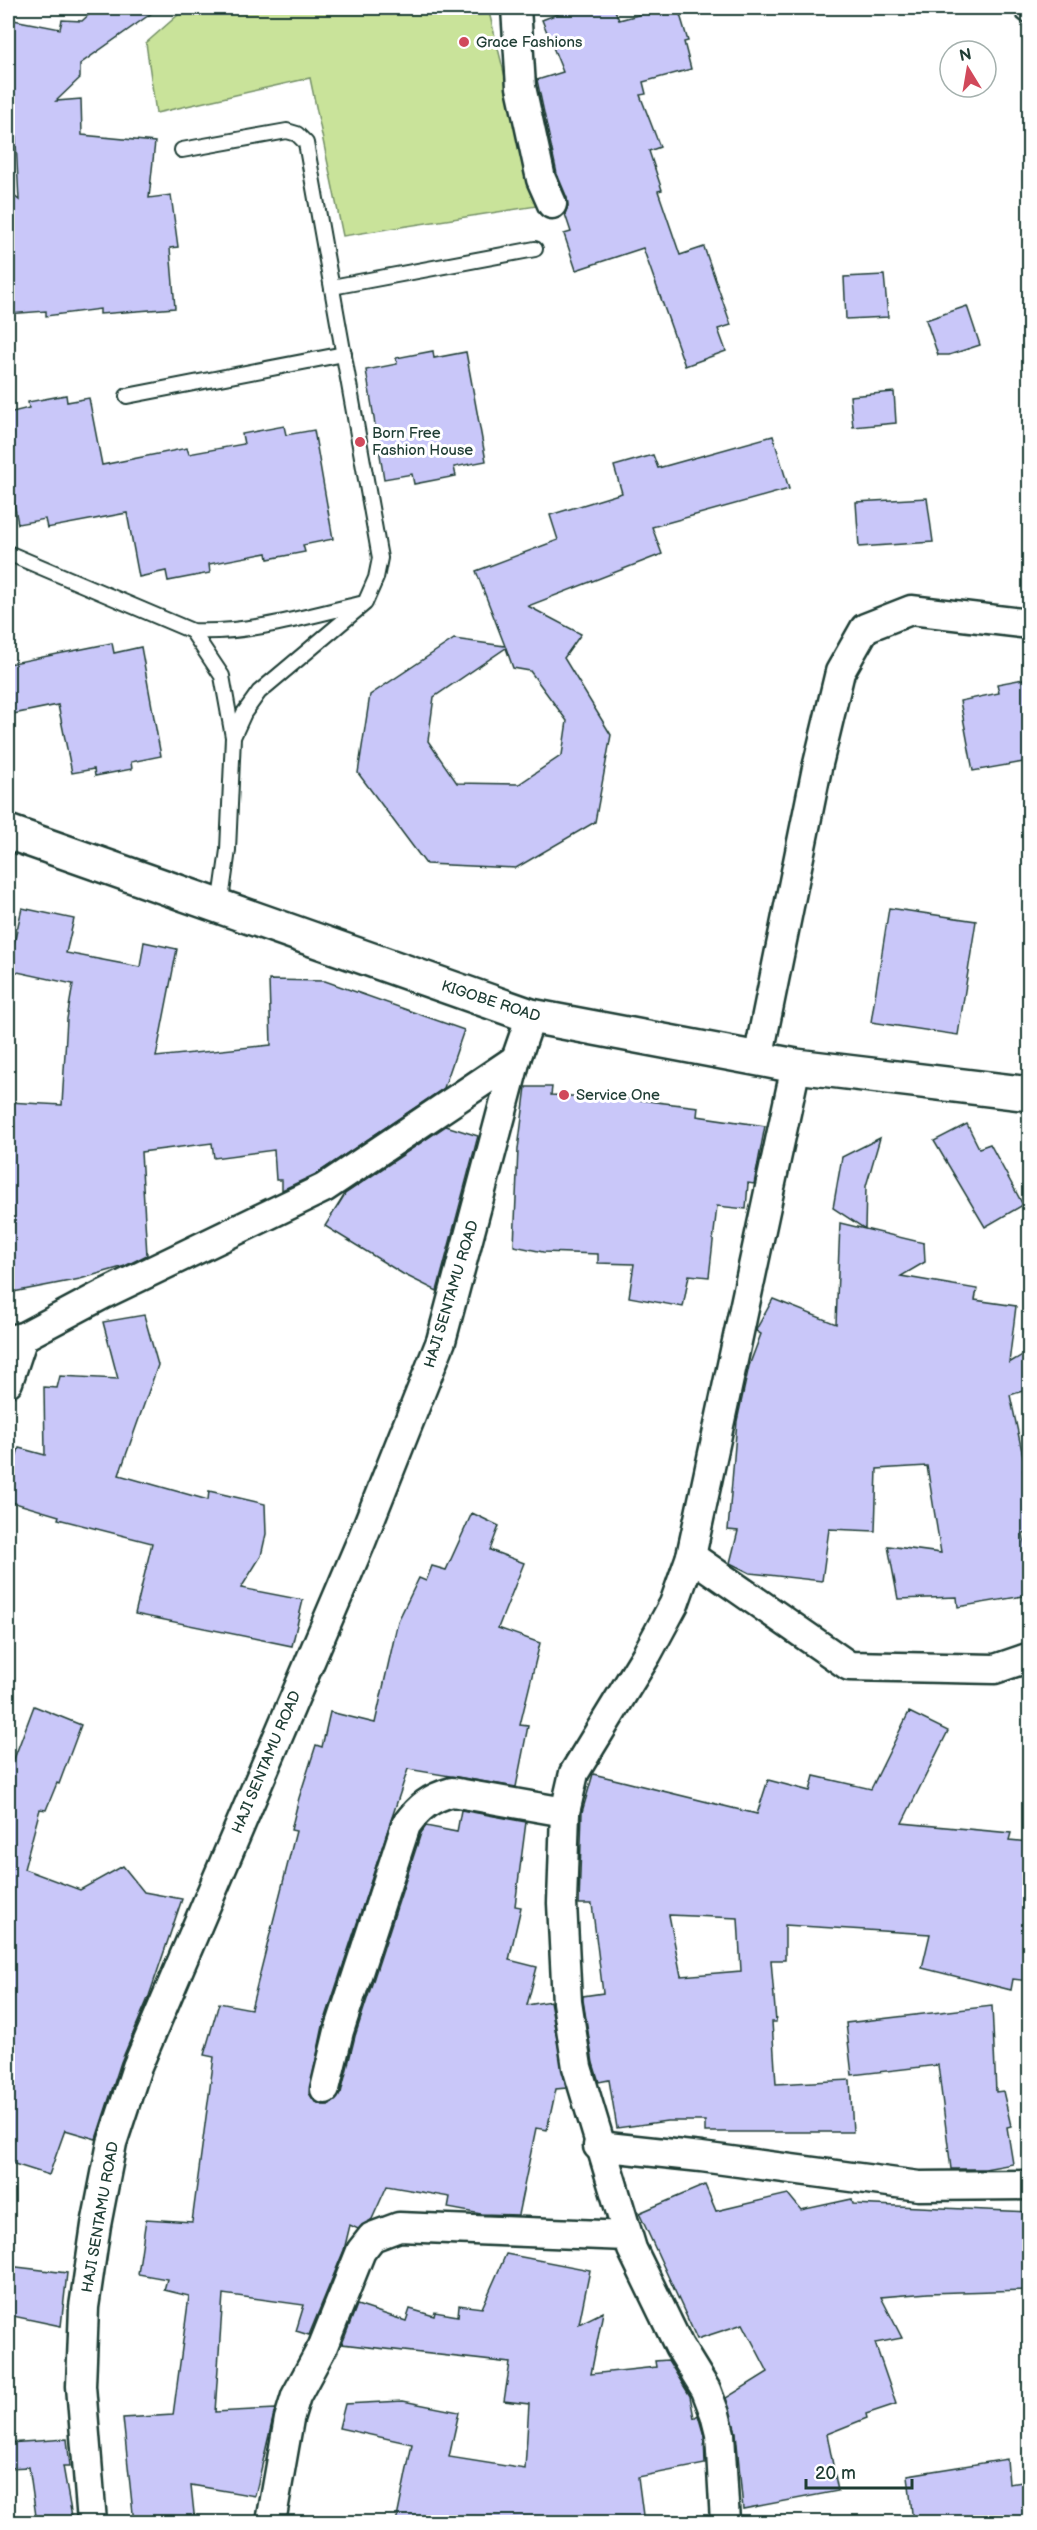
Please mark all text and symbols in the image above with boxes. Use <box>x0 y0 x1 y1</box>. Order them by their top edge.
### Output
place label: Grace Fashions <box>476 33 583 52</box>
marker: Grace Fashions <box>457 35 471 49</box>
north arrow <box>938 39 998 99</box>
text: N <box>958 45 973 66</box>
place label: Born Free Fashion House <box>372 424 473 460</box>
marker: Born Free Fashion House <box>353 435 367 449</box>
street label: KIGOBE ROAD <box>439 977 543 1026</box>
place label: Service One <box>576 1086 660 1105</box>
marker: Service One <box>557 1088 571 1102</box>
street label: HAJI SENTAMU ROAD <box>420 1218 483 1370</box>
street label: HAJI SENTAMU ROAD <box>228 1688 305 1836</box>
street label: HAJI SENTAMU ROAD <box>78 2140 123 2294</box>
scale bar <box>806 2452 912 2490</box>
text: 20 m <box>815 2463 856 2484</box>

